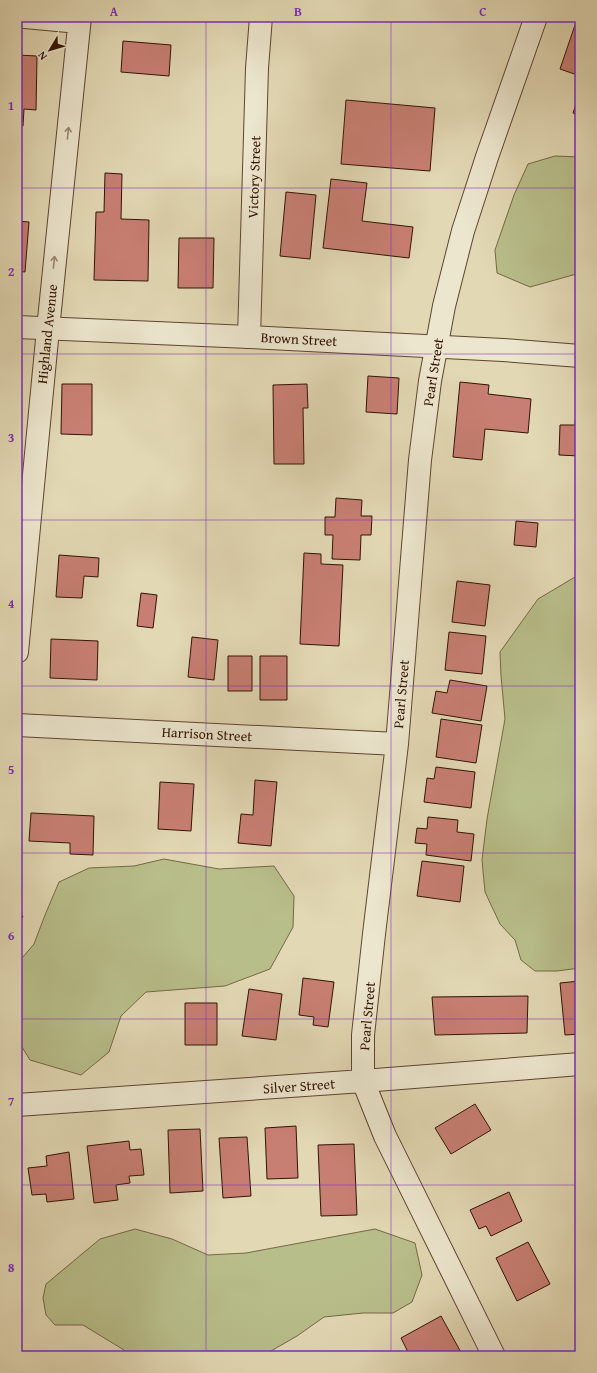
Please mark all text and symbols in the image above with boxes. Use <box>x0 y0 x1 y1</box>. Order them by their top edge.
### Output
text: A <box>110 2 119 21</box>
text: B <box>294 2 302 21</box>
text: C <box>479 2 487 21</box>
north arrow <box>30 30 70 70</box>
text: N <box>33 48 51 64</box>
text: 1 <box>8 96 14 115</box>
one-way arrow <box>64 127 71 140</box>
street label: Victory Street <box>243 135 265 219</box>
one-way arrow <box>51 256 58 269</box>
text: 2 <box>8 262 15 281</box>
street label: Highland Avenue <box>32 283 62 385</box>
street label: Brown Street <box>260 327 338 351</box>
street label: Pearl Street <box>418 336 448 408</box>
text: 3 <box>8 428 14 447</box>
text: 4 <box>8 594 15 613</box>
street label: Pearl Street <box>388 659 414 729</box>
street label: Harrison Street <box>161 722 253 746</box>
text: 5 <box>8 760 15 779</box>
text: 6 <box>8 926 15 945</box>
street label: Pearl Street <box>354 981 380 1051</box>
street label: Silver Street <box>262 1074 336 1098</box>
text: 7 <box>8 1092 15 1111</box>
text: 8 <box>8 1258 15 1277</box>

